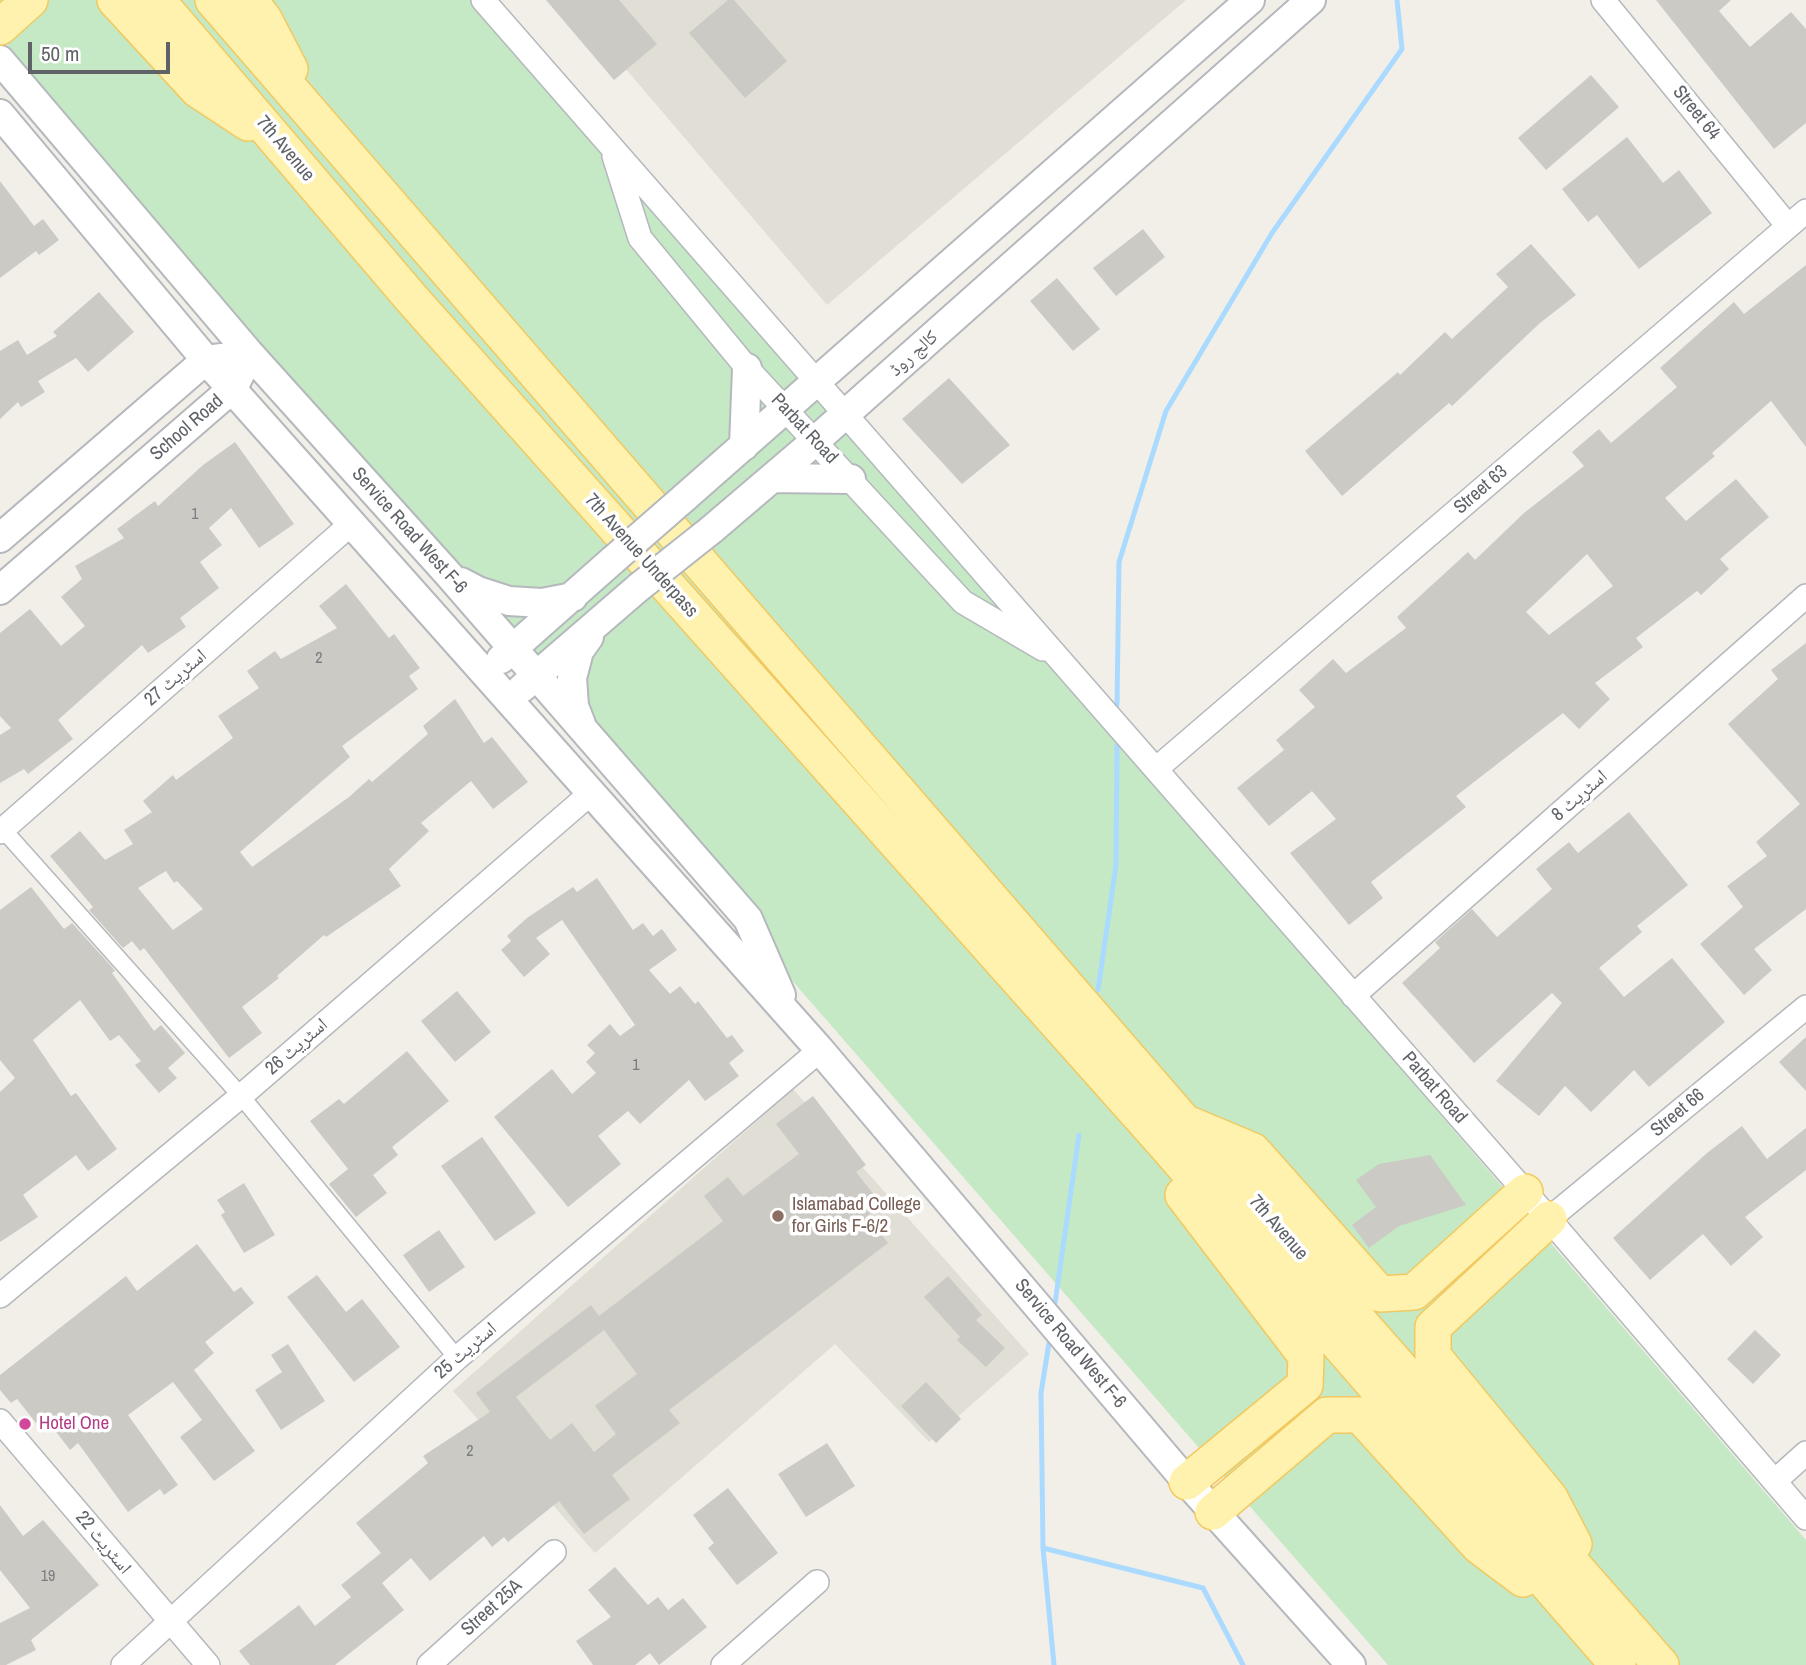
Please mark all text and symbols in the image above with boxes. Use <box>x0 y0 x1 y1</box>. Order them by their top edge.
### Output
scale bar <box>32 28 173 72</box>
text: 50 m <box>41 39 79 68</box>
street label: Street 64 <box>1667 81 1725 145</box>
street label: 7th Avenue <box>251 112 319 186</box>
street label: کالج روڈ <box>885 326 943 382</box>
street label: Parbat Road <box>766 389 842 469</box>
street label: School Road <box>146 390 228 466</box>
street label: Street 63 <box>1450 461 1512 519</box>
street label: Service Road West F-6 <box>346 463 472 599</box>
street label: 7th Avenue Underpass <box>580 490 702 622</box>
house number: 1 <box>191 505 199 525</box>
street label: اسٹریٹ 27 <box>140 645 212 711</box>
house number: 2 <box>315 649 323 669</box>
street label: اسٹریٹ 8 <box>1547 766 1613 826</box>
street label: اسٹریٹ 26 <box>261 1014 333 1080</box>
street label: Parbat Road <box>1397 1048 1471 1128</box>
house number: 1 <box>632 1056 640 1076</box>
street label: Street 66 <box>1646 1084 1710 1142</box>
street label: 7th Avenue <box>1244 1191 1312 1265</box>
place label: Islamabad College for Girls F-6/2 <box>792 1194 921 1238</box>
marker: Islamabad College for Girls F-6/2 <box>770 1208 786 1224</box>
street label: Service Road West F-6 <box>1009 1275 1131 1413</box>
street label: اسٹریٹ 25 <box>430 1318 502 1384</box>
place label: Hotel One <box>39 1413 109 1435</box>
marker: Hotel One <box>17 1416 33 1432</box>
house number: 2 <box>466 1442 474 1462</box>
street label: اسٹریٹ 22 <box>70 1507 136 1579</box>
house number: 19 <box>41 1567 55 1587</box>
street label: Street 25A <box>457 1575 527 1641</box>

